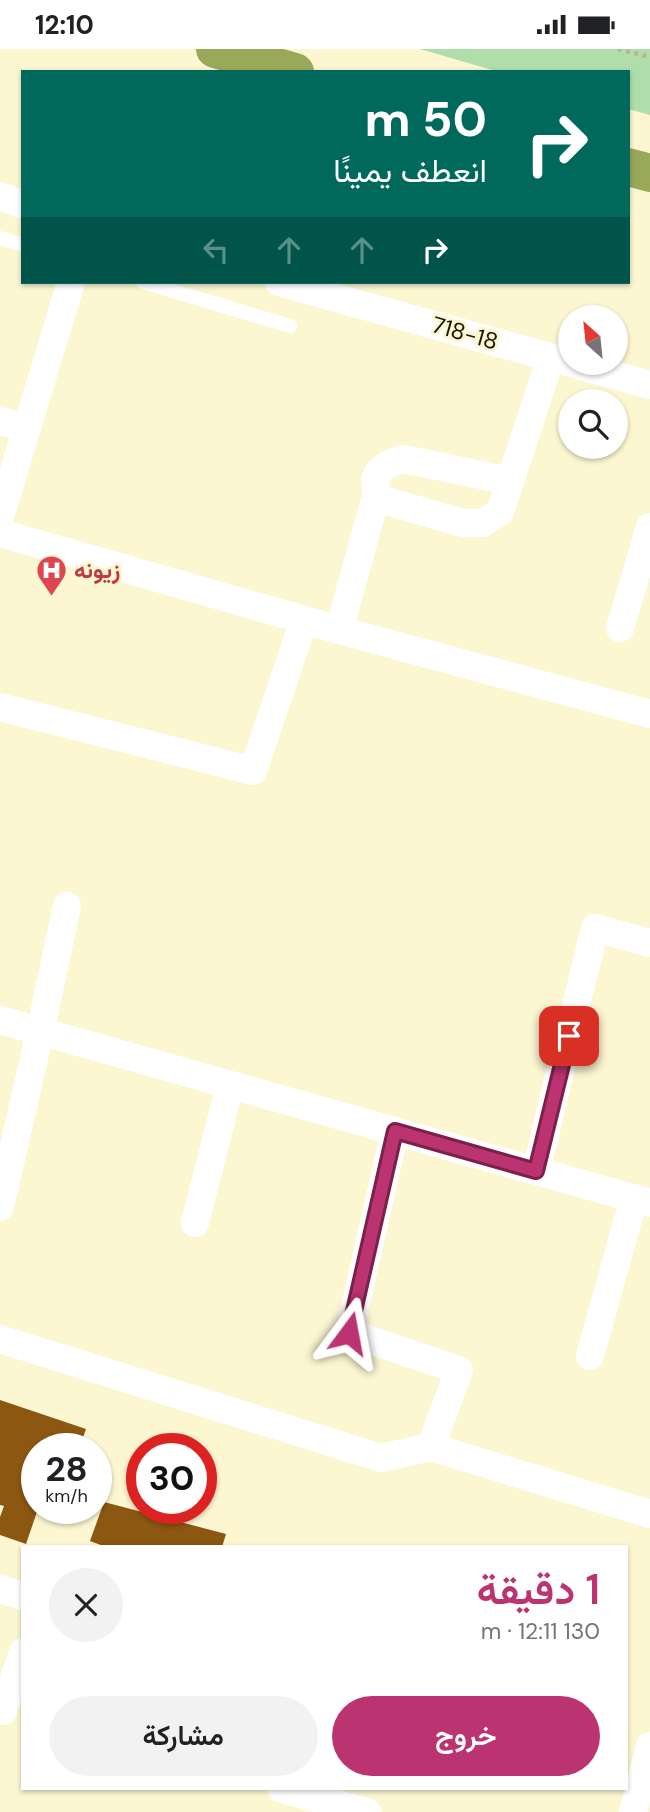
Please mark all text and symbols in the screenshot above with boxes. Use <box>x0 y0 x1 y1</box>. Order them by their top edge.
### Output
text: 12:10 <box>35 8 94 42</box>
text: 50 m <box>364 87 487 151</box>
icon: right <box>511 98 602 189</box>
text: انعطف يمينًا <box>333 150 487 192</box>
icon: left <box>197 231 235 269</box>
icon: ahead <box>270 231 308 269</box>
icon: ahead <box>343 231 381 269</box>
icon: right <box>416 231 454 269</box>
north arrow <box>558 305 628 375</box>
map controls <box>558 305 628 459</box>
street label: 718-18 <box>429 309 501 357</box>
button: search <box>558 389 628 459</box>
hospital icon: زيونه <box>34 553 68 597</box>
place label: زيونه <box>74 555 120 585</box>
pin <box>539 1006 599 1066</box>
icon: arrive <box>550 1017 588 1055</box>
position arrow <box>312 1296 386 1370</box>
speed limit sign: 30 <box>126 1433 217 1524</box>
text: 28 <box>45 1446 88 1492</box>
text: km/h <box>45 1484 88 1508</box>
text: 1 دقيقة <box>477 1562 600 1617</box>
button: close <box>49 1568 123 1642</box>
text: 130 m · 12:11 <box>481 1616 600 1646</box>
button: مشاركة <box>49 1696 318 1776</box>
button: خروج <box>332 1696 600 1776</box>

